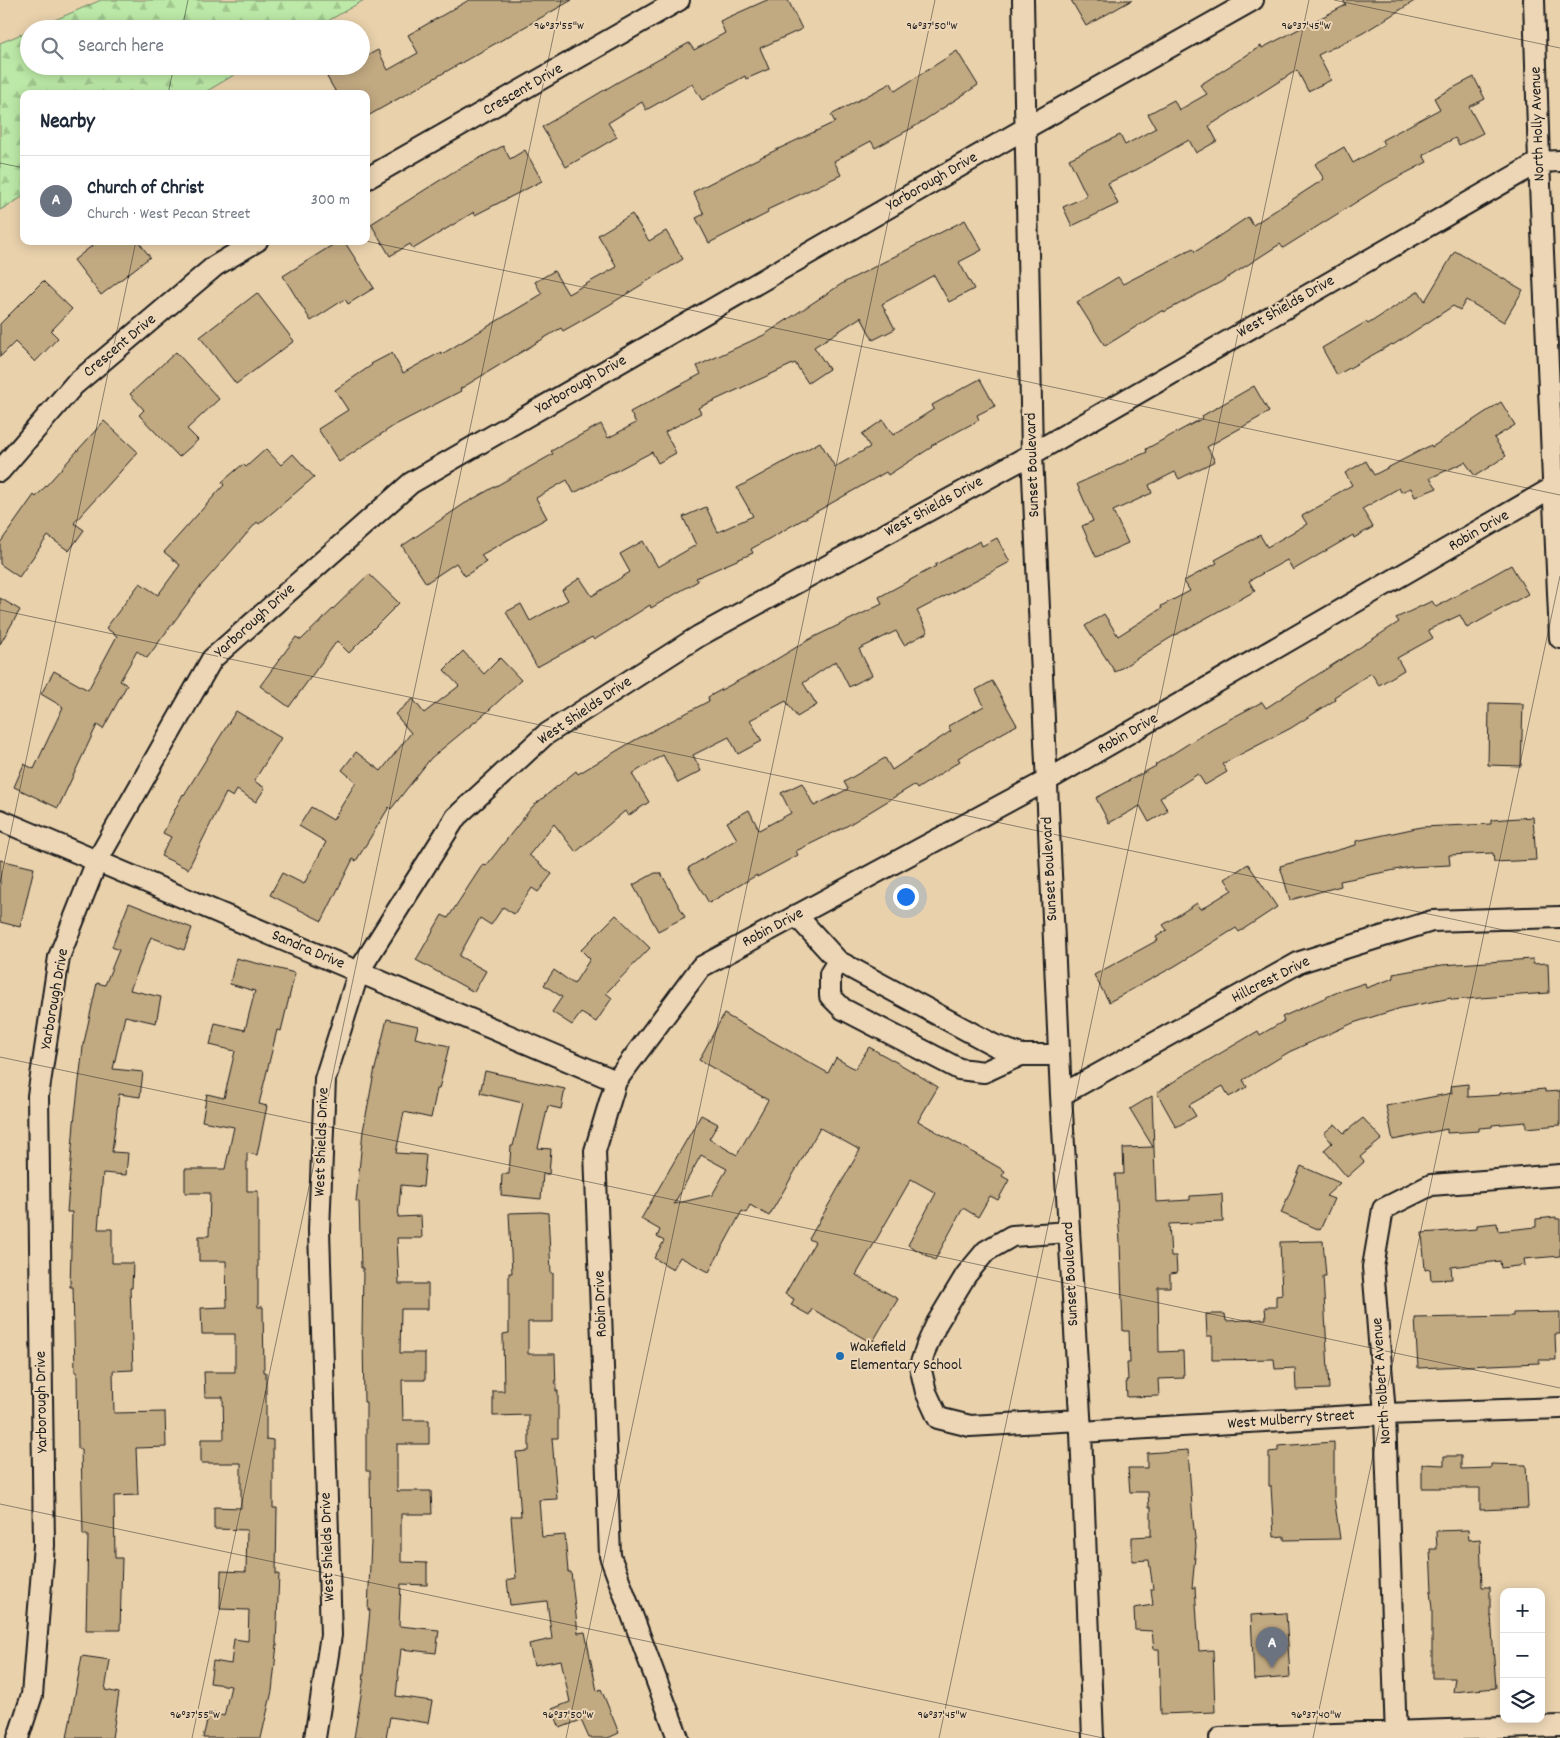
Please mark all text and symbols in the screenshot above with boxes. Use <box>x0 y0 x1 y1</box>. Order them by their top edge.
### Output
text: 96°37'55"W <box>534 18 584 35</box>
text: 96°37'50"W <box>907 18 957 35</box>
text: 96°37'45"W <box>1281 18 1331 35</box>
search box <box>20 20 370 75</box>
icon: search <box>38 34 66 62</box>
text: Search here <box>78 34 164 61</box>
street label: Crescent Drive <box>479 58 567 122</box>
street label: North Holly Avenue <box>1525 66 1551 182</box>
text: Nearby <box>40 108 95 138</box>
street label: Yarborough Drive <box>882 147 982 217</box>
text: Church of Christ <box>87 176 204 203</box>
text: A <box>52 189 60 212</box>
text: 300 m <box>311 189 350 212</box>
text: Church · West Pecan Street <box>87 203 251 226</box>
street label: West Shields Drive <box>1233 270 1339 344</box>
street label: Crescent Drive <box>79 309 161 383</box>
street label: Yarborough Drive <box>531 350 631 420</box>
street label: Sunset Boulevard <box>1020 412 1046 518</box>
street label: West Shields Drive <box>881 470 987 544</box>
street label: Robin Drive <box>1444 504 1514 558</box>
street label: Yarborough Drive <box>209 578 301 664</box>
street label: West Shields Drive <box>533 671 637 751</box>
street label: Robin Drive <box>1093 707 1163 761</box>
street label: Sunset Boulevard <box>1036 816 1064 922</box>
your location <box>893 884 919 910</box>
street label: Robin Drive <box>738 902 808 954</box>
street label: Sandra Drive <box>268 924 348 976</box>
street label: Yarborough Drive <box>35 947 75 1051</box>
street label: Hillcrest Drive <box>1228 950 1314 1010</box>
street label: West Shields Drive <box>309 1087 335 1197</box>
street label: Sunset Boulevard <box>1057 1221 1085 1327</box>
street label: Robin Drive <box>588 1270 614 1338</box>
street label: North Tolbert Avenue <box>1366 1317 1398 1445</box>
place label: Wakefield Elementary School <box>850 1336 962 1377</box>
marker: Wakefield Elementary School <box>834 1350 846 1362</box>
street label: Yarborough Drive <box>30 1351 54 1453</box>
street label: West Mulberry Street <box>1227 1404 1355 1436</box>
street label: West Shields Drive <box>315 1492 341 1602</box>
map controls <box>1500 1588 1545 1723</box>
button: + <box>1500 1588 1545 1633</box>
pin: A <box>1256 1627 1288 1668</box>
button: − <box>1500 1633 1545 1678</box>
button: layers <box>1500 1678 1545 1723</box>
text: 96°37'55"W <box>170 1707 220 1724</box>
text: 96°37'50"W <box>543 1707 593 1724</box>
text: 96°37'45"W <box>917 1707 967 1724</box>
text: 96°37'40"W <box>1291 1707 1341 1724</box>

